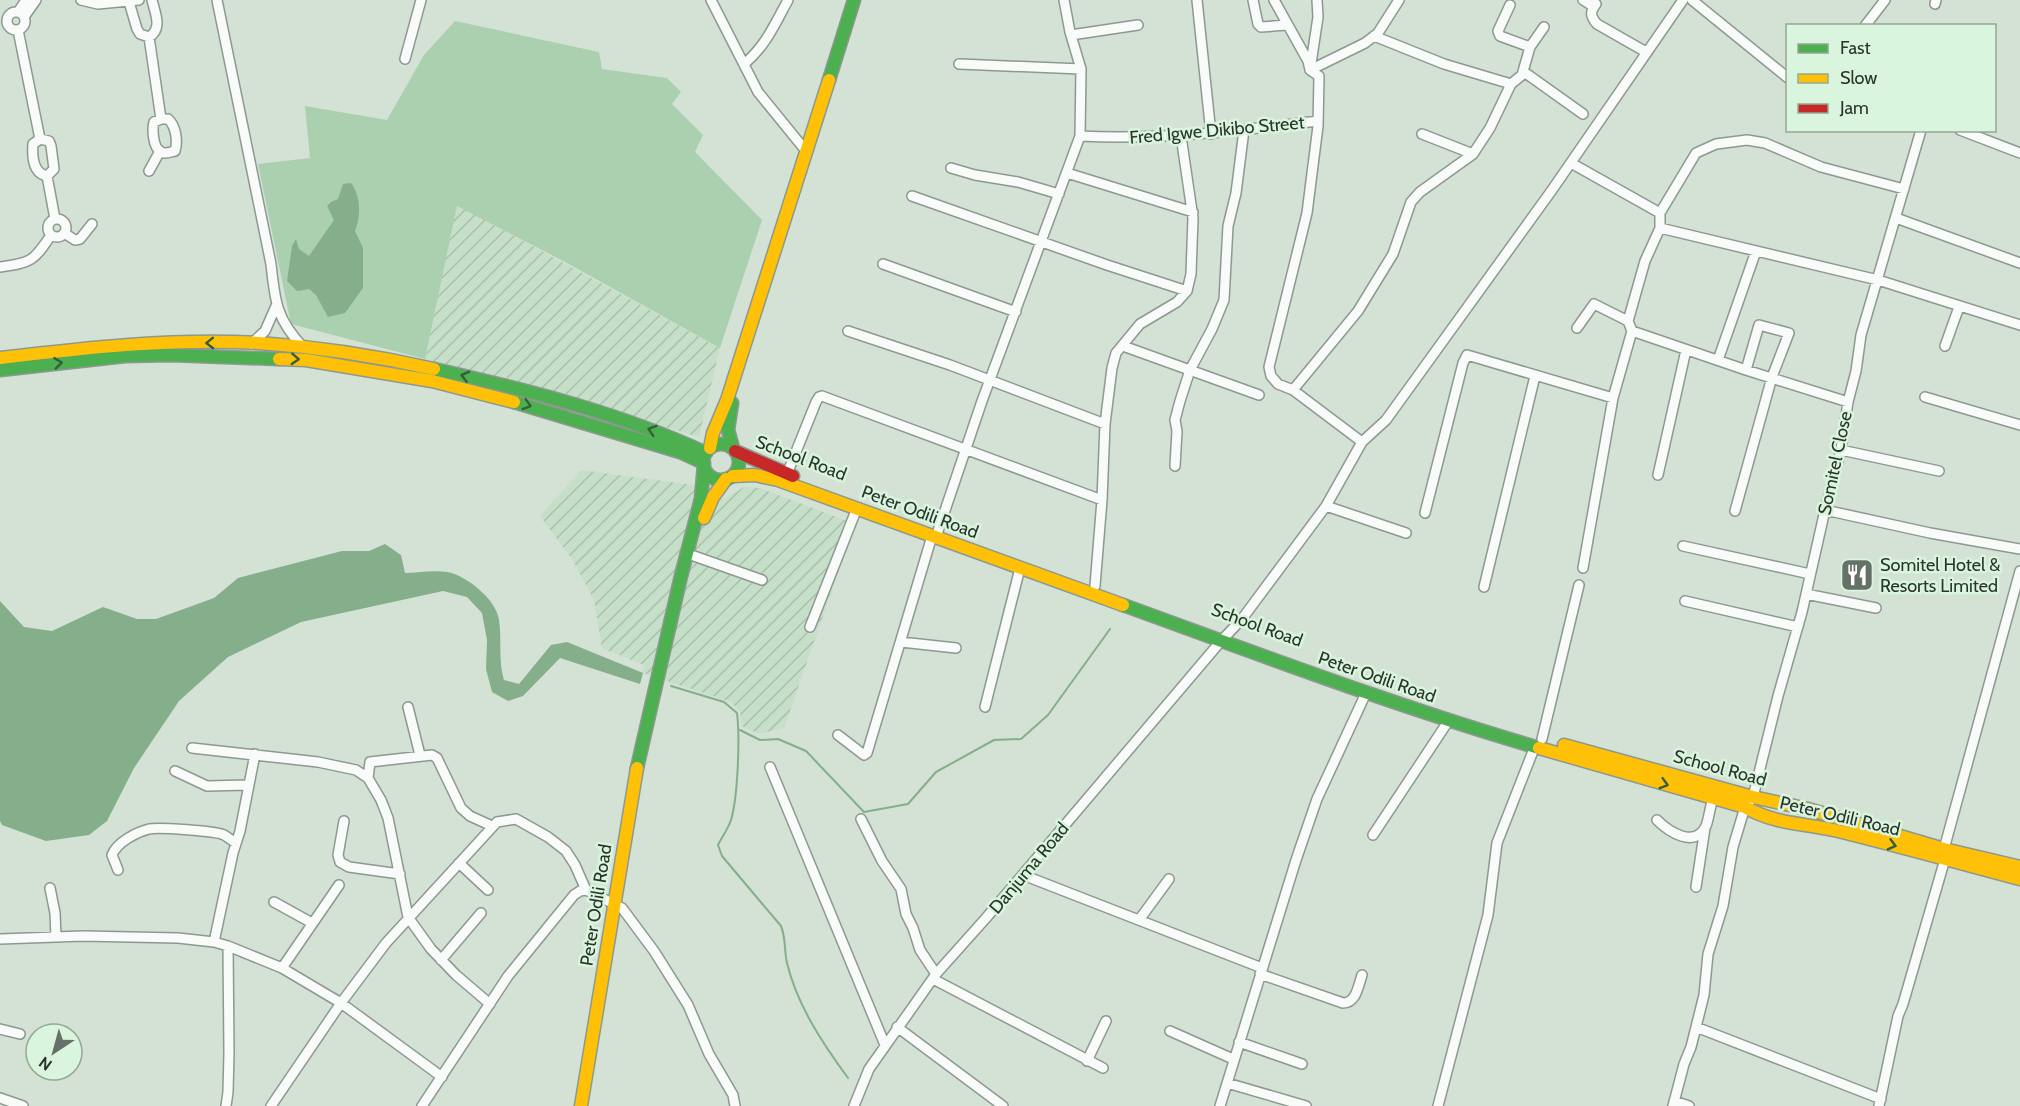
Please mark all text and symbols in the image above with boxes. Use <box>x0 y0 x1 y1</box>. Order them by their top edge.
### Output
legend <box>1786 24 1996 132</box>
text: Fast <box>1840 37 1871 59</box>
text: Slow <box>1840 67 1877 89</box>
text: Jam <box>1839 97 1869 119</box>
street label: Fred Igwe Dikibo Street <box>1129 111 1305 149</box>
one-way arrow <box>205 337 214 349</box>
one-way arrow <box>290 353 299 366</box>
one-way arrow <box>54 357 63 370</box>
one-way arrow <box>460 371 470 384</box>
one-way arrow <box>521 398 532 410</box>
street label: Somitel Close <box>1813 409 1857 517</box>
one-way arrow <box>647 424 658 437</box>
street label: School Road <box>752 431 850 485</box>
street label: Peter Odili Road <box>858 481 982 543</box>
place label: Somitel Hotel & Resorts Limited <box>1880 554 2000 597</box>
restaurant icon: Somitel Hotel & Resorts Limited <box>1839 557 1875 593</box>
street label: School Road <box>1208 598 1306 652</box>
street label: Peter Odili Road <box>1315 647 1439 707</box>
street label: School Road <box>1671 745 1769 791</box>
one-way arrow <box>1658 777 1669 789</box>
street label: Peter Odili Road <box>1778 791 1902 841</box>
street label: Danjuma Road <box>984 818 1074 918</box>
one-way arrow <box>1887 838 1897 851</box>
street label: Peter Odili Road <box>576 843 616 967</box>
north arrow <box>24 1022 84 1082</box>
text: N <box>35 1053 56 1075</box>

